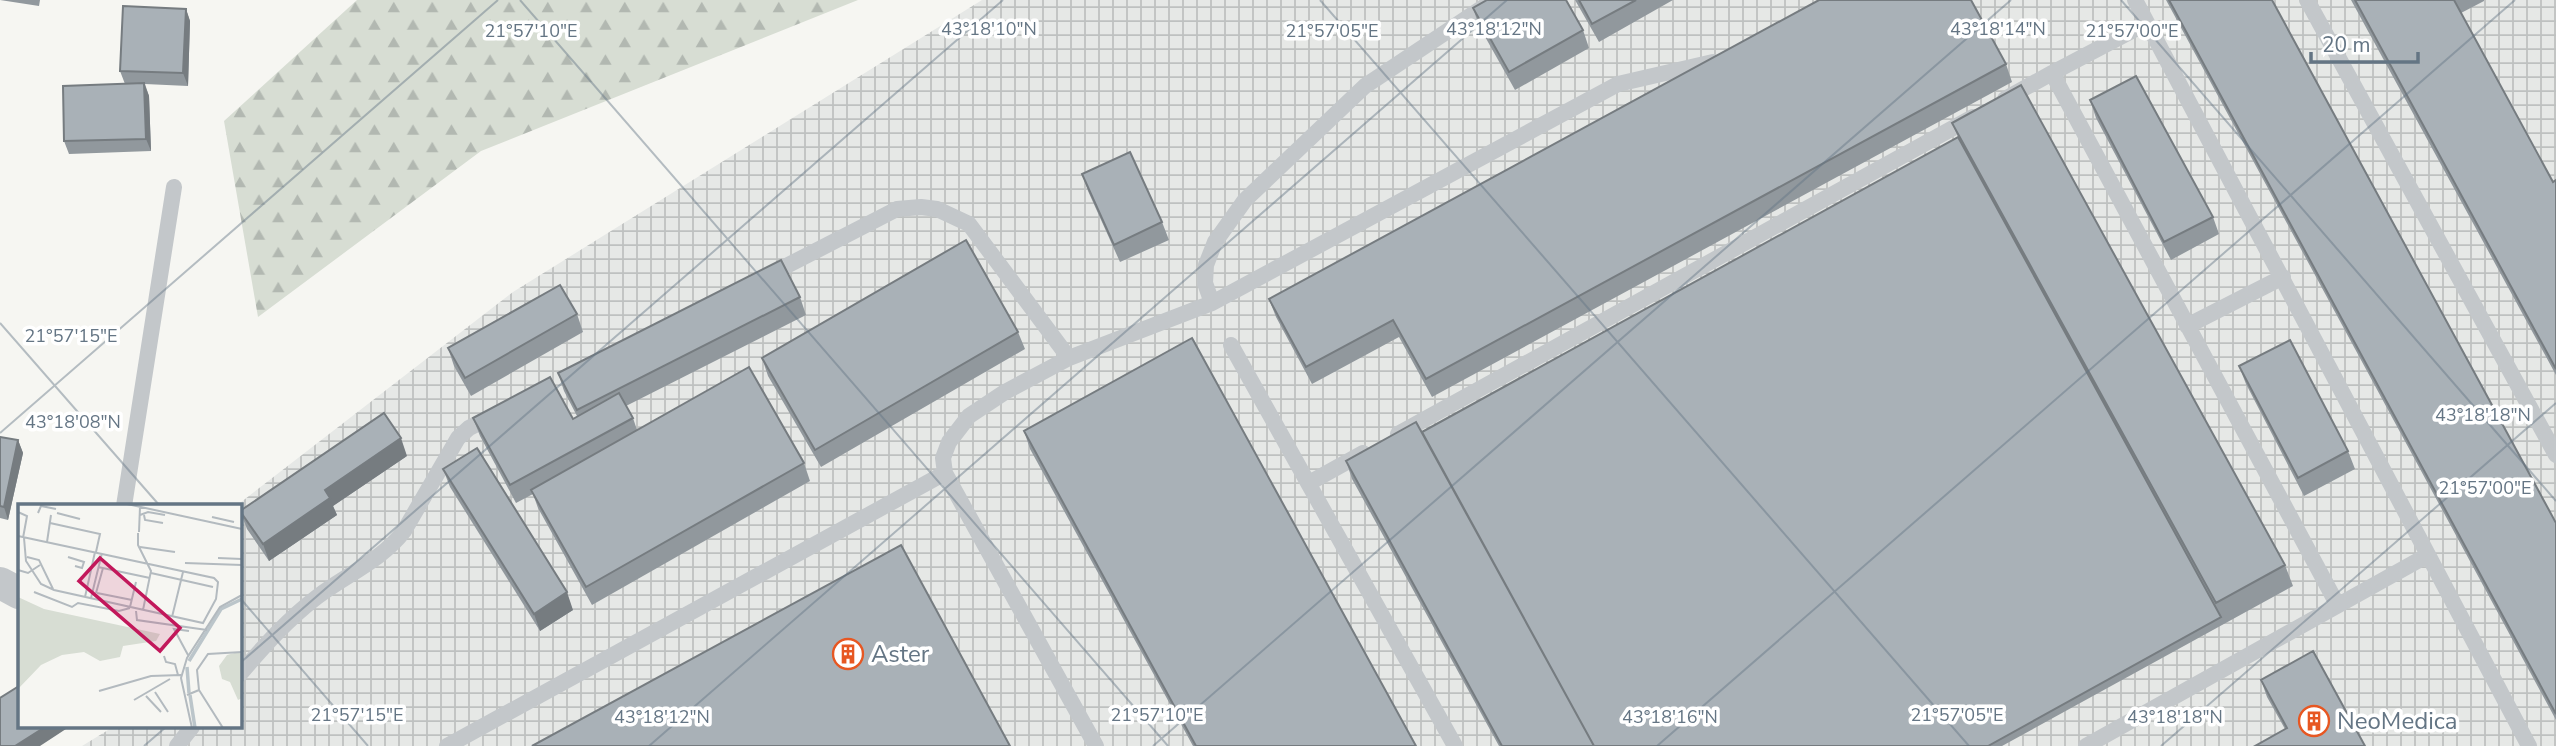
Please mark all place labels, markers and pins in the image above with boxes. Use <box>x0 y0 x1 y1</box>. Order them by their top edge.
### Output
building icon: Aster <box>831 637 865 671</box>
place label: Aster <box>871 638 930 670</box>
building icon: NeoMedica <box>2297 704 2331 738</box>
place label: NeoMedica <box>2337 705 2457 737</box>

